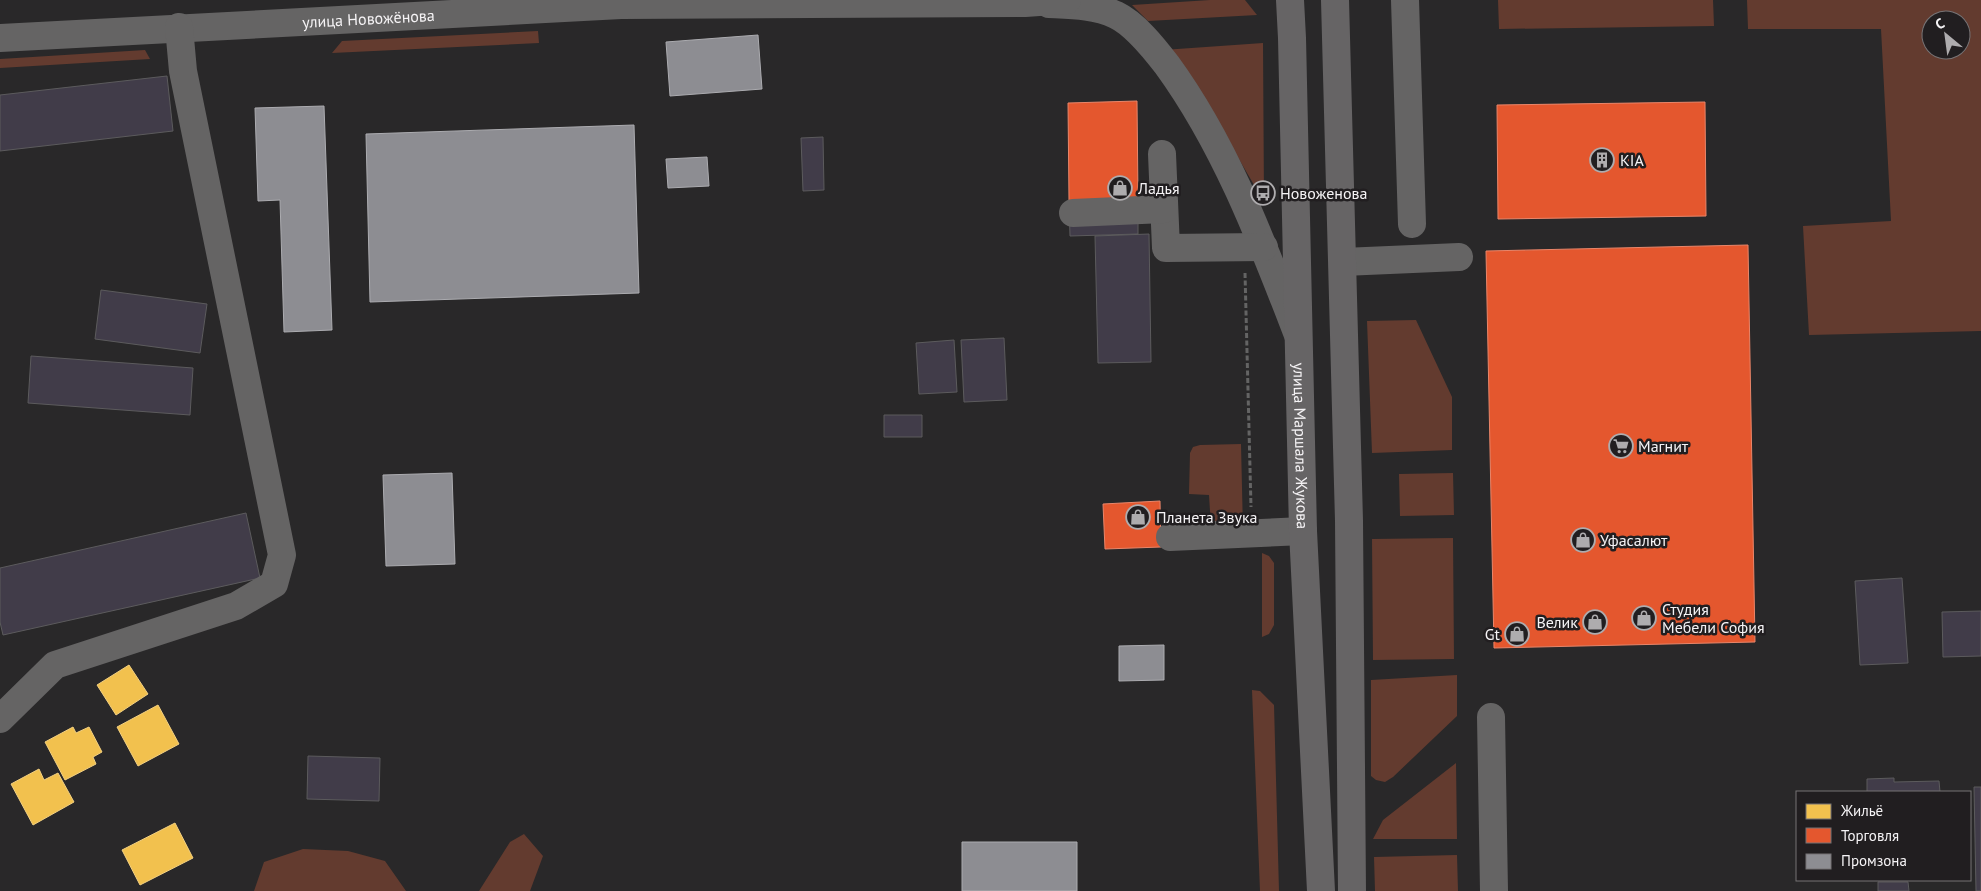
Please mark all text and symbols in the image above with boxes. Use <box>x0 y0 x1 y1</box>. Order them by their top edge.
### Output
street label: улица Новожёнова <box>302 5 435 32</box>
north arrow <box>1921 10 1971 60</box>
text: С <box>1932 14 1948 33</box>
building icon: KIA <box>1589 147 1615 173</box>
place label: KIA <box>1620 150 1644 170</box>
shop icon: Ладья <box>1107 175 1133 201</box>
place label: Ладья <box>1137 178 1180 198</box>
bus stop icon: Новоженова <box>1250 180 1276 206</box>
place label: Новоженова <box>1280 183 1368 203</box>
street label: улица Маршала Жукова <box>1289 362 1313 529</box>
supermarket icon: Магнит <box>1608 433 1634 459</box>
place label: Магнит <box>1638 436 1689 456</box>
shop icon: Планета Звука <box>1125 504 1151 530</box>
place label: Планета Звука <box>1156 507 1258 527</box>
shop icon: Уфасалют <box>1570 527 1596 553</box>
place label: Уфасалют <box>1600 530 1668 550</box>
place label: Студия Мебели София <box>1662 599 1765 637</box>
shop icon: Студия Мебели София <box>1631 605 1657 631</box>
shop icon: Велик <box>1582 609 1608 635</box>
place label: Велик <box>1536 612 1578 632</box>
shop icon: Gt <box>1504 621 1530 647</box>
place label: Gt <box>1485 624 1501 644</box>
legend <box>1796 791 1971 881</box>
text: Жильё <box>1840 801 1883 820</box>
text: Торговля <box>1841 826 1899 845</box>
text: Промзона <box>1841 851 1907 870</box>

